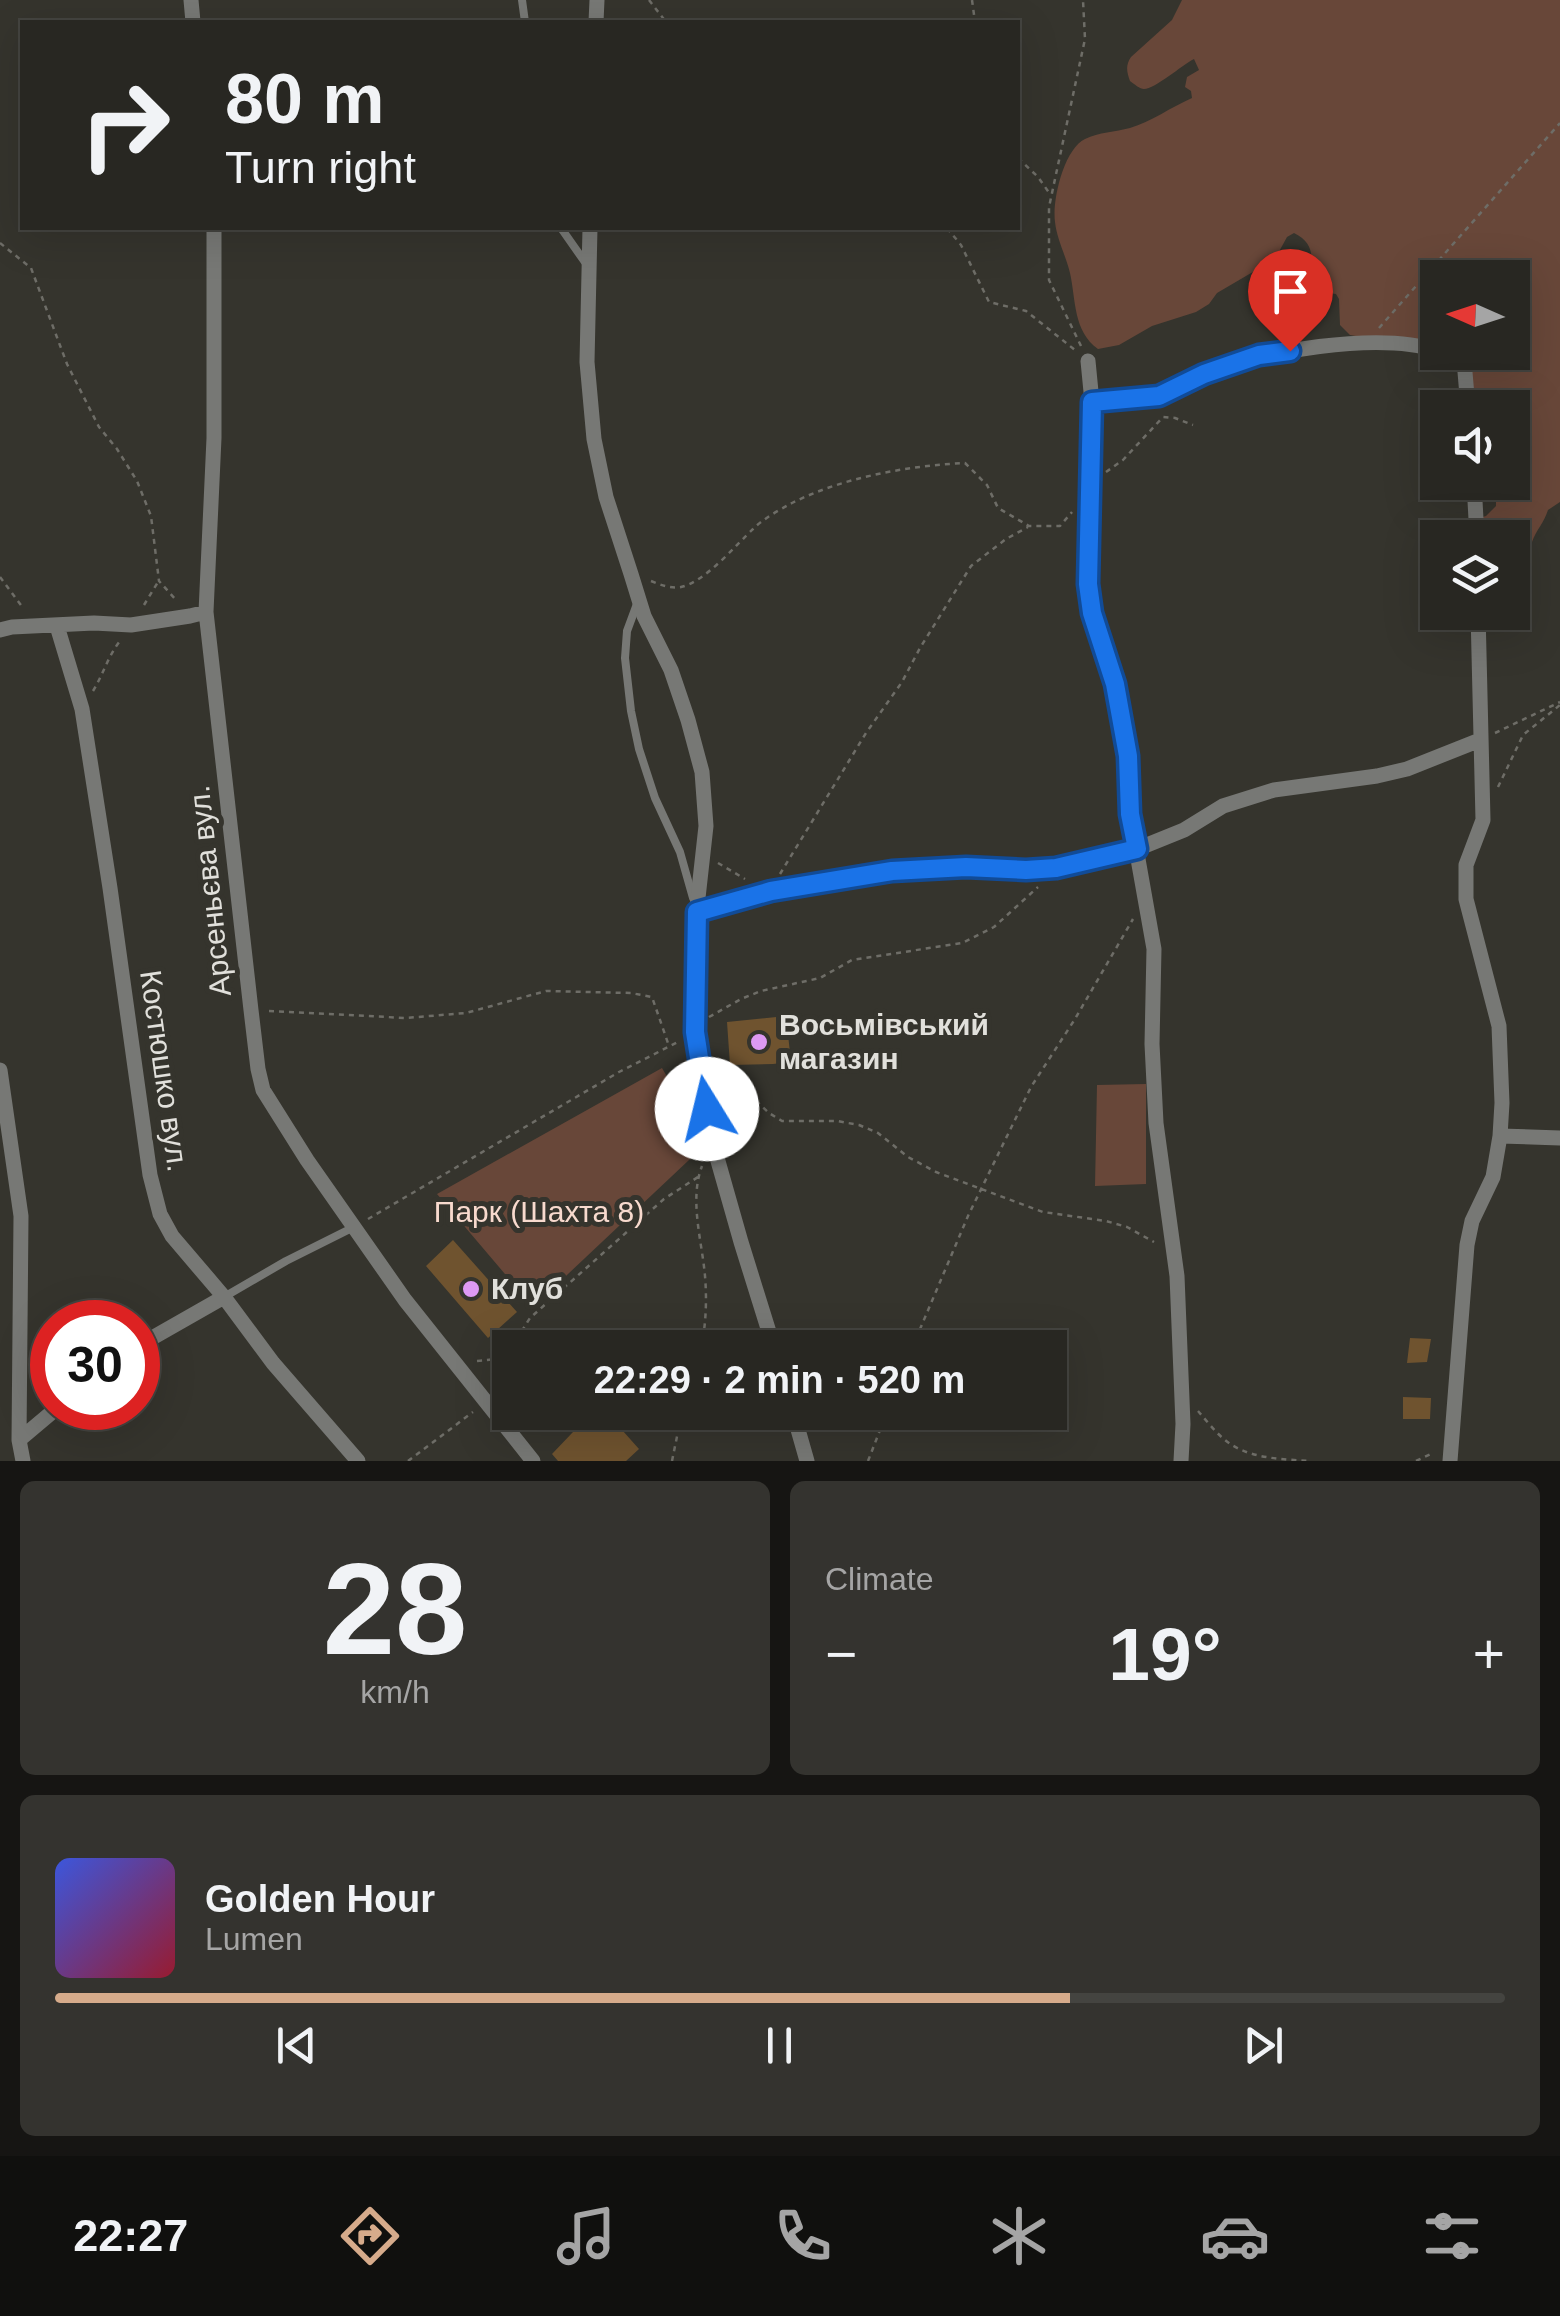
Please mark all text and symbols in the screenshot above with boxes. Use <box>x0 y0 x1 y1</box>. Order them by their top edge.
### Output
icon: right <box>60 60 190 190</box>
text: 80 m <box>225 60 385 138</box>
text: Turn right <box>225 142 416 193</box>
pin <box>1248 249 1333 352</box>
north arrow <box>1420 260 1530 370</box>
map controls <box>1420 260 1530 630</box>
icon: arrive <box>1263 264 1318 319</box>
button: sound <box>1420 390 1530 500</box>
button: layers <box>1420 520 1530 630</box>
street label: Арсеньєва вул. <box>182 784 237 998</box>
street label: Костюшко вул. <box>134 968 195 1174</box>
place label: Восьмівський магазин <box>779 1008 989 1075</box>
marker: Восьмівський магазин <box>748 1031 770 1053</box>
position arrow <box>655 1057 759 1161</box>
park label: Парк (Шахта 8) <box>434 1195 644 1228</box>
place label: Клуб <box>491 1272 563 1305</box>
marker: Клуб <box>460 1278 482 1300</box>
speed limit sign: 30 <box>30 1300 160 1430</box>
text: 22:29 · 2 min · 520 m <box>594 1359 965 1401</box>
text: 28 <box>323 1536 467 1682</box>
text: Climate <box>825 1561 933 1597</box>
text: 19° <box>1108 1612 1222 1696</box>
text: − <box>825 1623 857 1685</box>
text: + <box>1473 1623 1505 1685</box>
text: km/h <box>360 1674 430 1710</box>
text: Golden Hour <box>205 1878 435 1920</box>
text: Lumen <box>205 1921 303 1957</box>
icon: previous <box>269 2018 324 2073</box>
icon: pause <box>752 2018 807 2073</box>
icon: next <box>1236 2018 1291 2073</box>
icon: directions <box>335 2201 405 2271</box>
icon: music <box>551 2201 621 2271</box>
icon: phone <box>768 2201 838 2271</box>
icon: climate <box>984 2201 1054 2271</box>
icon: car <box>1200 2201 1270 2271</box>
icon: filters <box>1417 2201 1487 2271</box>
text: 22:27 <box>73 2210 188 2261</box>

